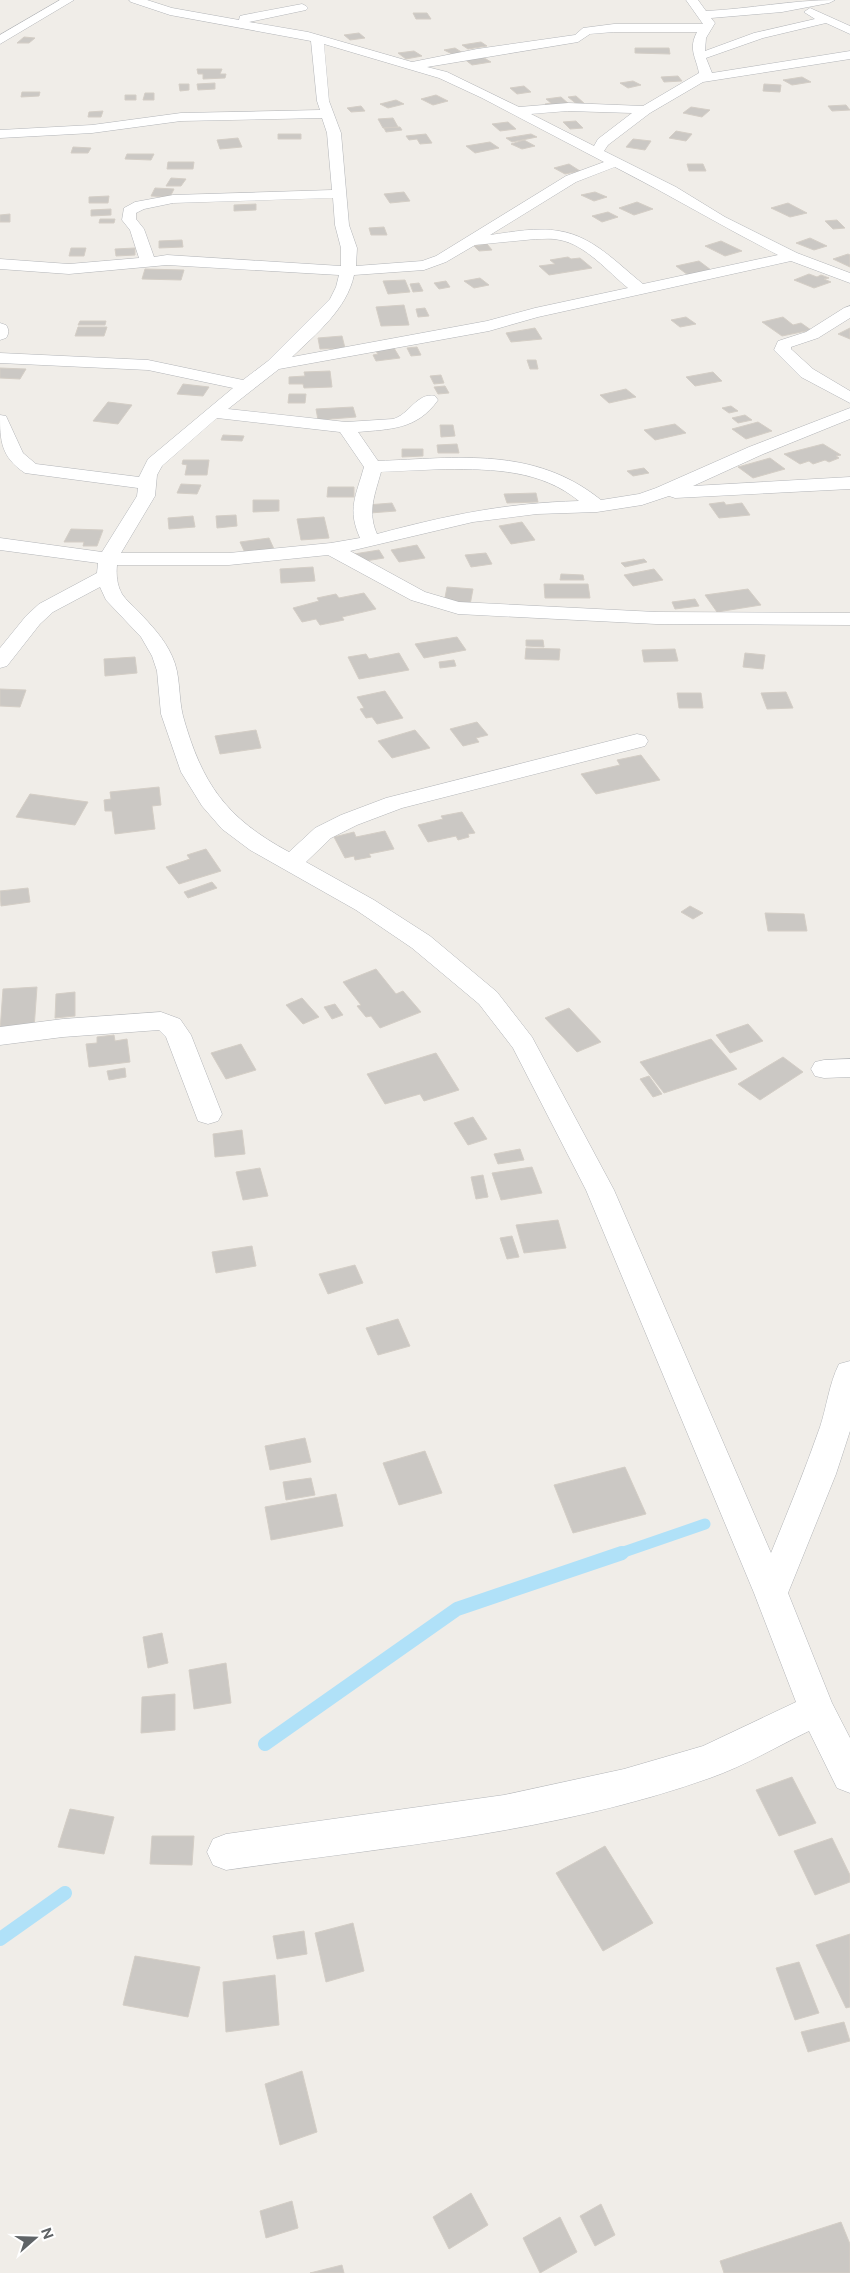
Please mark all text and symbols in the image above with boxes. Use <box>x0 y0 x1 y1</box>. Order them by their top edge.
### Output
north arrow <box>10 2213 60 2263</box>
text: N <box>38 2226 57 2241</box>

